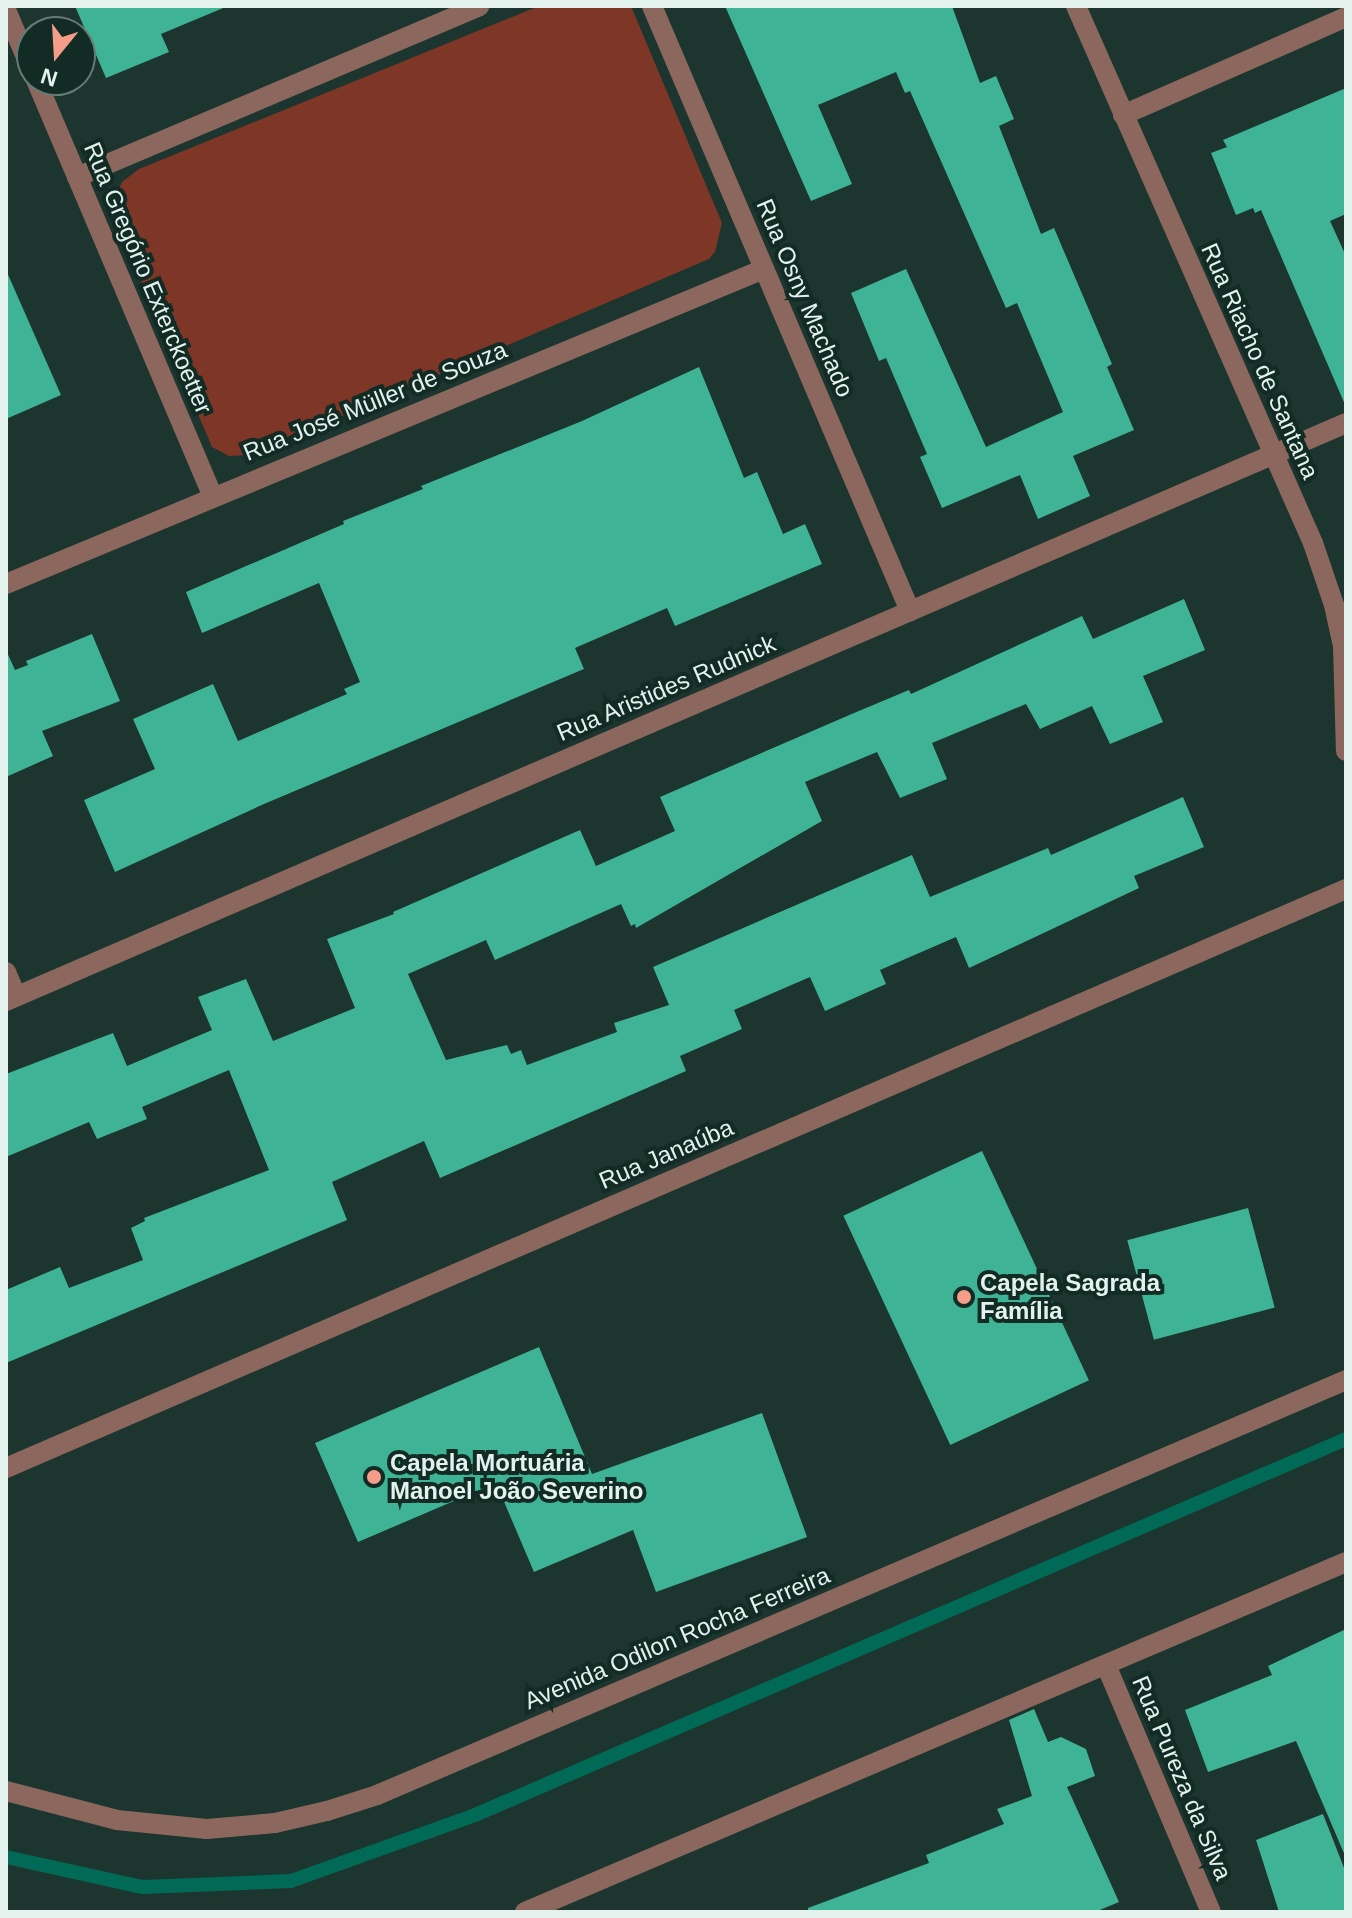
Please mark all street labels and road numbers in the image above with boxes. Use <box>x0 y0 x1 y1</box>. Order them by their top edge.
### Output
street label: Rua Gregório Exterckoetter <box>78 138 218 418</box>
street label: Rua Osny Machado <box>750 195 860 401</box>
street label: Rua Riacho de Santana <box>1195 239 1325 483</box>
street label: Rua José Müller de Souza <box>239 335 511 467</box>
street label: Rua Aristides Rudnick <box>552 629 780 747</box>
street label: Rua Janaúba <box>595 1113 737 1195</box>
street label: Avenida Odilon Rocha Ferreira <box>520 1560 834 1716</box>
street label: Rua Pureza da Silva <box>1126 1672 1238 1884</box>

